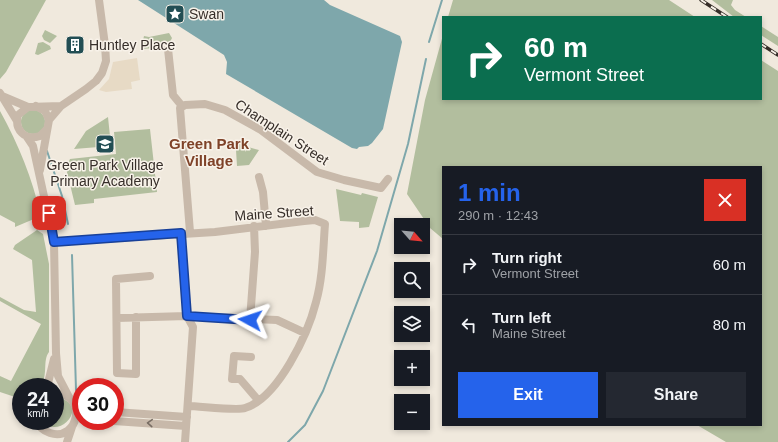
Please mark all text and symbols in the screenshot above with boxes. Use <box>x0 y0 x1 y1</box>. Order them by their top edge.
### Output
place icon: Swan <box>164 3 186 25</box>
place label: Swan <box>189 6 224 22</box>
icon: right <box>458 32 510 84</box>
text: 60 m <box>524 32 588 63</box>
building icon: Huntley Place <box>64 34 86 56</box>
place label: Huntley Place <box>89 37 176 53</box>
text: Vermont Street <box>524 65 644 85</box>
street label: Champlain Street <box>232 96 332 168</box>
school or university icon: Green Park Village Primary Academy <box>94 133 116 155</box>
district label: Green Park Village <box>169 135 250 169</box>
place label: Green Park Village Primary Academy <box>46 157 164 189</box>
text: 1 min <box>458 179 521 206</box>
button: close <box>704 179 746 221</box>
pin <box>32 196 66 230</box>
icon: arrive <box>38 202 60 224</box>
street label: Maine Street <box>234 202 314 224</box>
text: 290 m · 12:43 <box>458 208 538 223</box>
north arrow <box>394 218 430 254</box>
map controls <box>394 218 430 430</box>
text: Turn right <box>492 249 562 266</box>
icon: right <box>458 254 480 276</box>
text: 60 m <box>713 256 746 273</box>
button: search <box>394 262 430 298</box>
text: Vermont Street <box>492 266 579 281</box>
position arrow <box>229 299 271 341</box>
button: layers <box>394 306 430 342</box>
text: Turn left <box>492 309 551 326</box>
icon: left <box>458 314 480 336</box>
text: 80 m <box>713 316 746 333</box>
text: Maine Street <box>492 326 566 341</box>
button: + <box>394 350 430 386</box>
button: Exit <box>458 372 598 418</box>
button: Share <box>606 372 746 418</box>
speed limit sign: 30 <box>72 378 124 430</box>
text: 24 <box>27 388 49 410</box>
button: − <box>394 394 430 430</box>
text: km/h <box>27 408 49 419</box>
one-way arrow <box>147 419 153 428</box>

